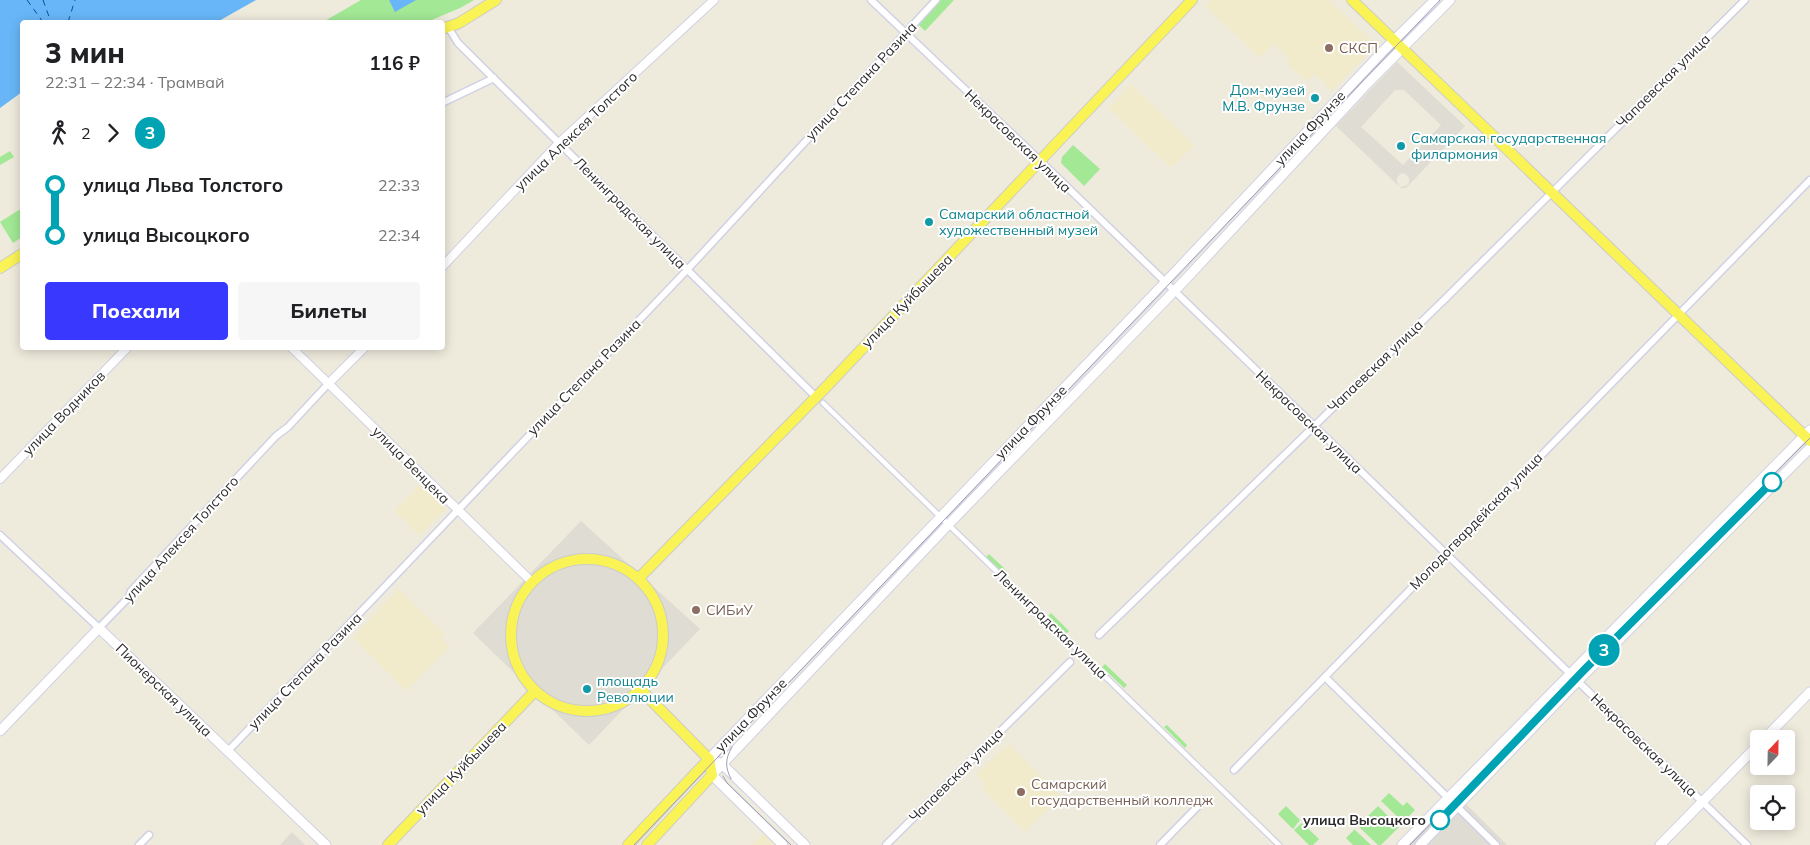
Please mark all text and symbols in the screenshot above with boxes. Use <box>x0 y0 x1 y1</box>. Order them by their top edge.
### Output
street label: улица Степана Разина <box>801 18 921 144</box>
street label: Чапаевская улица <box>1612 30 1714 132</box>
text: 3 мин <box>45 35 125 70</box>
place label: СКСП <box>1339 39 1378 57</box>
marker: СКСП <box>1323 42 1335 54</box>
text: 116 ₽ <box>369 51 420 75</box>
street label: улица Алексея Толстого <box>511 68 641 194</box>
text: 22:31 – 22:34 · Трамвай <box>45 72 225 92</box>
place label: Дом-музей М.В. Фрунзе <box>1222 81 1305 115</box>
street label: Некрасовская улица <box>961 85 1075 197</box>
street label: улица Фрунзе <box>1271 87 1349 169</box>
marker: Дом-музей М.В. Фрунзе <box>1309 92 1321 104</box>
icon: walk <box>45 119 73 147</box>
icon: forward <box>99 119 127 147</box>
text: 3 <box>145 121 155 144</box>
text: 2 <box>81 123 91 143</box>
place label: Самарская государственная филармония <box>1411 129 1606 163</box>
marker: Самарская государственная филармония <box>1395 140 1407 152</box>
street label: Ленинградская улица <box>570 153 690 273</box>
text: улица Льва Толстого <box>83 173 283 197</box>
text: 22:33 <box>378 175 420 195</box>
place label: Самарский областной художественный музей <box>939 205 1098 239</box>
marker: Самарский областной художественный музей <box>923 216 935 228</box>
text: улица Высоцкого <box>83 223 250 247</box>
text: 22:34 <box>378 225 420 245</box>
street label: улица Куйбышева <box>858 250 956 352</box>
button: Поехали <box>45 282 228 340</box>
button: Билеты <box>238 282 420 340</box>
street label: улица Степана Разина <box>524 315 644 439</box>
street label: Чапаевская улица <box>1323 316 1427 416</box>
street label: Некрасовская улица <box>1252 366 1366 478</box>
street label: улица Водников <box>19 367 109 459</box>
street label: улица Фрунзе <box>991 381 1071 463</box>
street label: улица Венцека <box>368 422 454 508</box>
street label: Молодогвардейская улица <box>1406 449 1546 593</box>
street label: улица Алексея Толстого <box>119 472 243 606</box>
unlabelled marker <box>1762 472 1782 492</box>
street label: Ленинградская улица <box>991 565 1111 683</box>
place label: СИБиУ <box>706 601 753 619</box>
marker: СИБиУ <box>690 604 702 616</box>
street label: улица Степана Разина <box>245 609 365 733</box>
line badge: 3 <box>1588 634 1620 666</box>
text: 3 <box>1599 638 1609 661</box>
street label: Пионерская улица <box>112 639 216 741</box>
place label: площадь Революции <box>597 672 674 706</box>
street label: улица Фрунзе <box>711 674 791 756</box>
marker: площадь Революции <box>581 683 593 695</box>
street label: Некрасовская улица <box>1587 689 1701 801</box>
street label: улица Куйбышева <box>412 717 510 819</box>
street label: Чапаевская улица <box>905 724 1007 826</box>
north arrow <box>1750 730 1795 775</box>
map controls <box>1750 730 1795 830</box>
place label: Самарский государственный колледж <box>1031 775 1214 809</box>
button: locate <box>1750 785 1795 830</box>
marker: Самарский государственный колледж <box>1015 786 1027 798</box>
marker: улица Высоцкого <box>1430 810 1450 830</box>
place label: улица Высоцкого <box>1303 811 1426 829</box>

